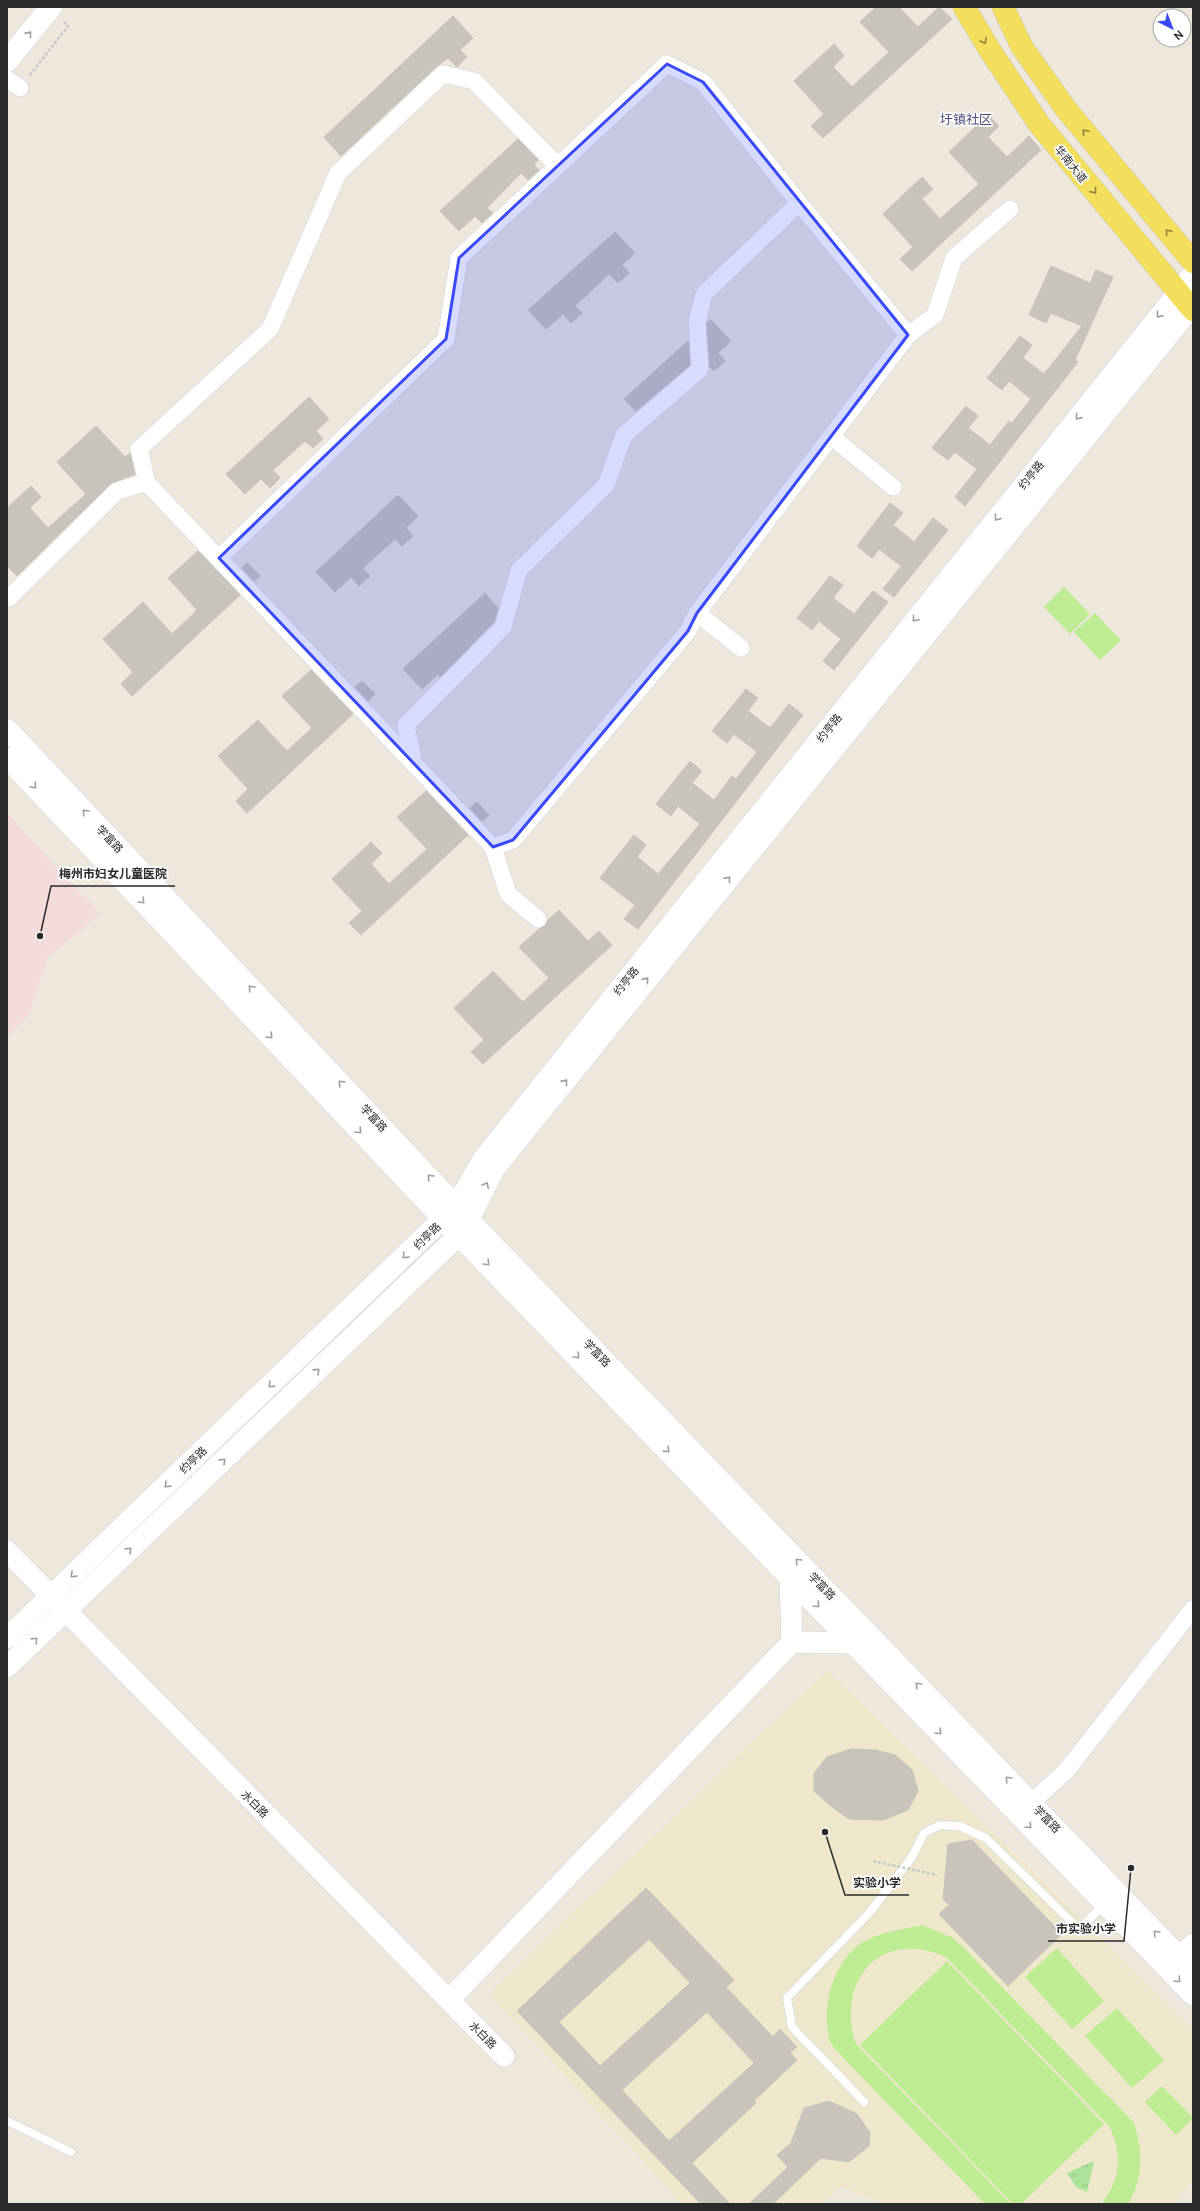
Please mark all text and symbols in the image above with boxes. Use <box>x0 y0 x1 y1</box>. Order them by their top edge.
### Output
north arrow <box>1152 8 1192 48</box>
text: N <box>1171 28 1186 43</box>
one-way arrow <box>24 31 31 38</box>
one-way arrow <box>979 37 986 44</box>
district label: 圩镇社区 <box>940 111 992 128</box>
one-way arrow <box>1082 129 1089 136</box>
street label: 华南大道 <box>1052 142 1090 186</box>
one-way arrow <box>1089 186 1096 193</box>
one-way arrow <box>1165 229 1172 236</box>
one-way arrow <box>1157 311 1164 318</box>
one-way arrow <box>1075 412 1082 419</box>
street label: 约亭路 <box>1015 458 1047 492</box>
one-way arrow <box>994 513 1001 521</box>
one-way arrow <box>913 615 920 622</box>
street label: 约亭路 <box>813 711 845 745</box>
one-way arrow <box>29 781 37 789</box>
one-way arrow <box>83 809 90 817</box>
street label: 学富路 <box>94 822 126 856</box>
callout: 梅州市妇女儿童医院 <box>51 862 175 886</box>
text: 梅州市妇女儿童医院 <box>59 866 167 882</box>
one-way arrow <box>723 877 730 884</box>
one-way arrow <box>138 896 145 904</box>
street label: 约亭路 <box>610 964 642 998</box>
one-way arrow <box>642 978 649 985</box>
one-way arrow <box>249 985 256 993</box>
one-way arrow <box>265 1031 273 1039</box>
one-way arrow <box>560 1079 567 1086</box>
one-way arrow <box>338 1080 345 1088</box>
street label: 学富路 <box>358 1101 390 1135</box>
one-way arrow <box>355 1126 362 1133</box>
one-way arrow <box>427 1174 435 1182</box>
one-way arrow <box>481 1181 489 1189</box>
street label: 约亭路 <box>410 1220 444 1252</box>
one-way arrow <box>402 1251 410 1259</box>
one-way arrow <box>482 1258 490 1266</box>
street label: 学富路 <box>581 1336 613 1370</box>
one-way arrow <box>572 1351 580 1359</box>
one-way arrow <box>312 1368 320 1376</box>
one-way arrow <box>268 1380 276 1388</box>
street label: 约亭路 <box>176 1444 210 1476</box>
one-way arrow <box>662 1445 670 1453</box>
one-way arrow <box>218 1458 226 1465</box>
one-way arrow <box>164 1480 172 1488</box>
one-way arrow <box>124 1548 132 1555</box>
one-way arrow <box>795 1558 803 1566</box>
street label: 学富路 <box>806 1569 838 1603</box>
one-way arrow <box>70 1570 78 1578</box>
one-way arrow <box>812 1600 820 1608</box>
one-way arrow <box>30 1637 38 1645</box>
one-way arrow <box>915 1682 923 1690</box>
one-way arrow <box>934 1727 942 1735</box>
one-way arrow <box>1005 1776 1013 1784</box>
street label: 水白路 <box>238 1787 272 1821</box>
street label: 学富路 <box>1031 1802 1063 1836</box>
one-way arrow <box>1025 1821 1032 1829</box>
callout: 实验小学 <box>845 1871 909 1895</box>
text: 实验小学 <box>853 1875 901 1891</box>
callout: 市实验小学 <box>1048 1917 1124 1941</box>
text: 市实验小学 <box>1056 1921 1116 1937</box>
one-way arrow <box>1153 1930 1161 1938</box>
one-way arrow <box>1173 1975 1181 1983</box>
street label: 水白路 <box>466 2018 500 2052</box>

